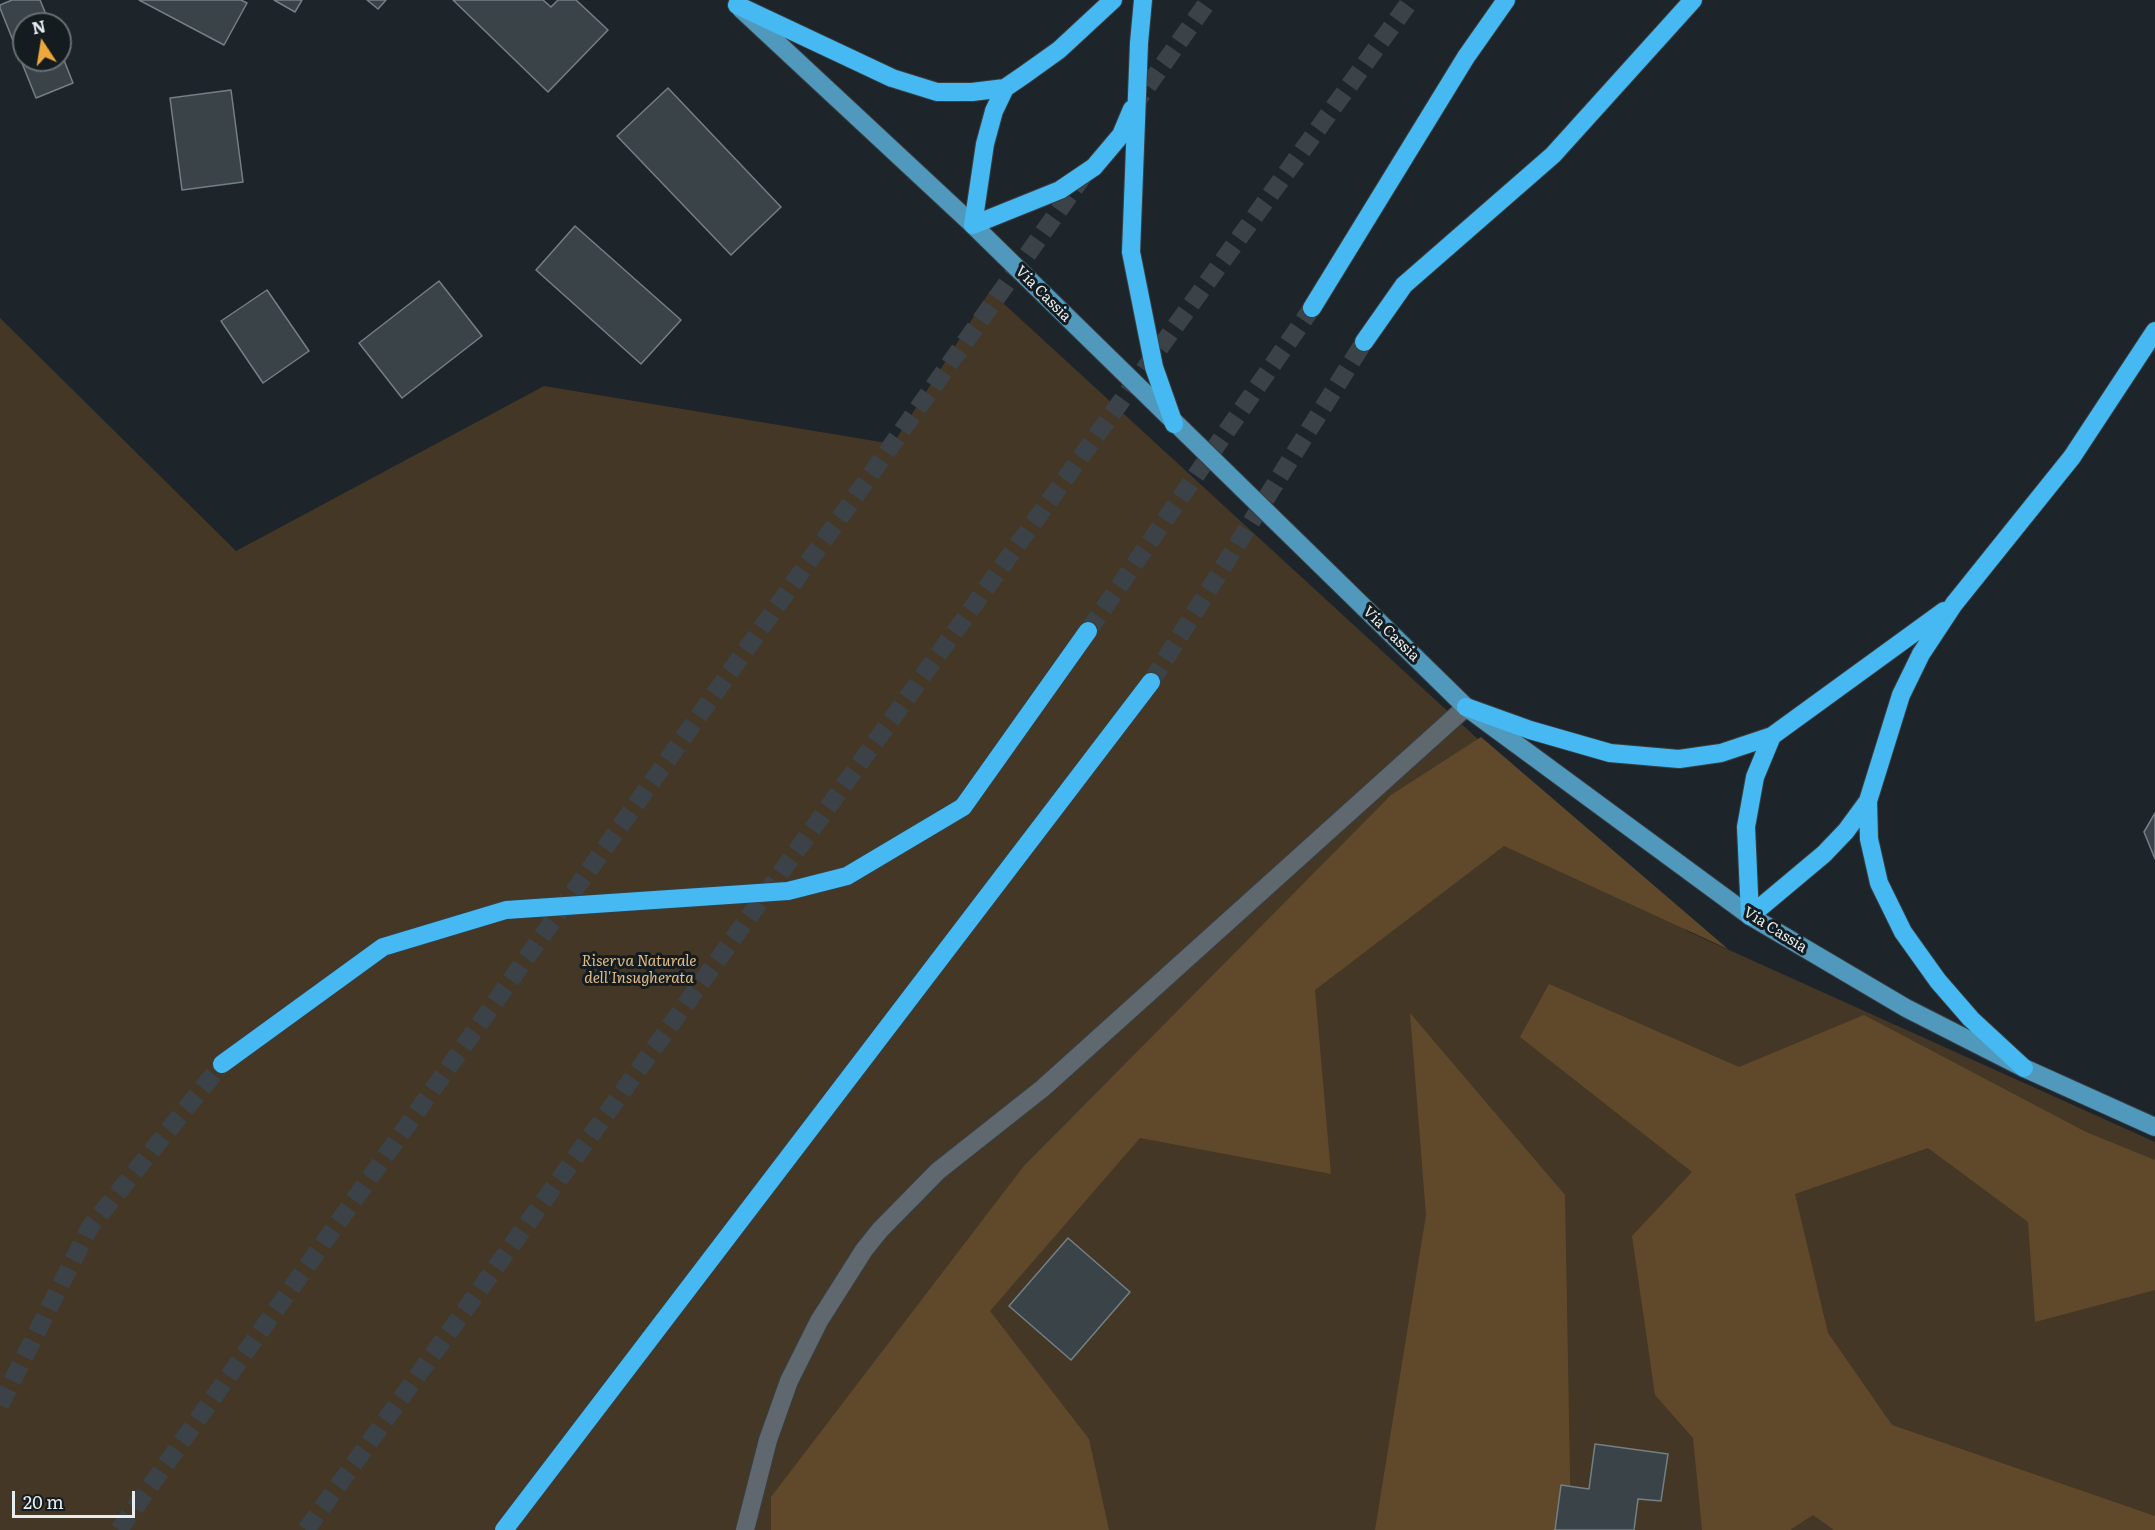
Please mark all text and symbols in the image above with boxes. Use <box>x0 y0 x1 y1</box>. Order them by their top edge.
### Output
north arrow <box>12 12 72 72</box>
text: N <box>30 13 48 39</box>
street label: Via Cassia <box>1011 262 1075 326</box>
street label: Via Cassia <box>1359 603 1423 665</box>
street label: Via Cassia <box>1740 903 1810 957</box>
park label: Riserva Naturale dell'Insugherata <box>581 953 697 988</box>
scale bar <box>15 1479 138 1517</box>
text: 20 m <box>23 1488 64 1515</box>

